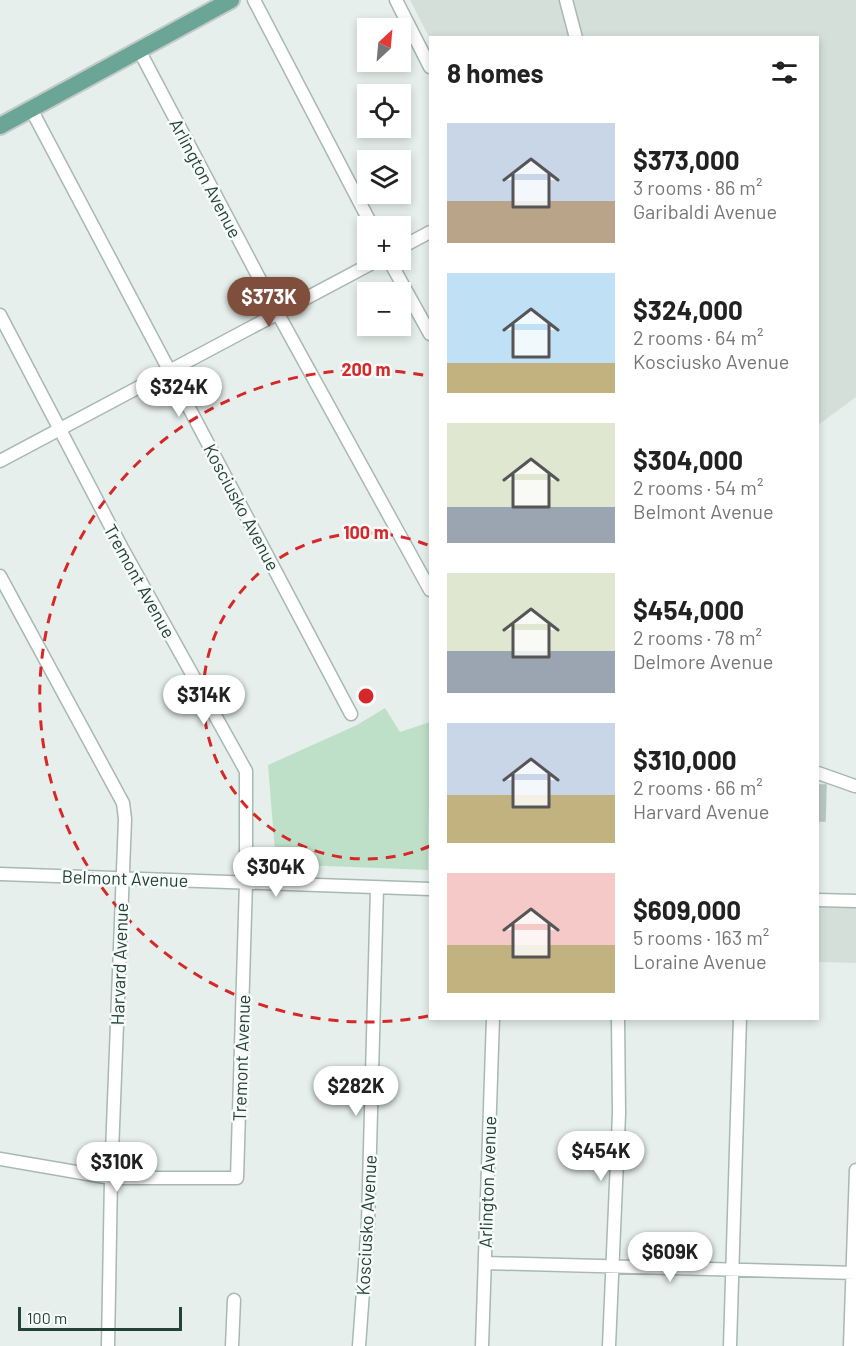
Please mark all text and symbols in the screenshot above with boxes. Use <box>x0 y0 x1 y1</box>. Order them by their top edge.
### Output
north arrow <box>357 18 411 72</box>
map controls <box>357 18 411 336</box>
icon: filters <box>768 56 801 89</box>
text: 8 homes <box>447 57 544 88</box>
button: locate <box>357 84 411 138</box>
street label: Arlington Avenue <box>165 114 247 242</box>
text: $373,000 <box>633 144 740 175</box>
icon: home <box>495 147 567 219</box>
button: layers <box>357 150 411 204</box>
text: 3 rooms · 86 m² <box>633 175 762 199</box>
text: Garibaldi Avenue <box>633 199 777 223</box>
button: + <box>357 216 411 270</box>
pin: $373K <box>227 277 311 328</box>
button: − <box>357 282 411 336</box>
text: $373K <box>241 284 297 308</box>
text: $324,000 <box>633 294 743 325</box>
icon: home <box>495 297 567 369</box>
text: 2 rooms · 64 m² <box>633 325 763 349</box>
text: Kosciusko Avenue <box>633 349 789 373</box>
text: 200 m <box>341 358 391 380</box>
pin: $324K <box>137 367 221 418</box>
text: $324K <box>150 374 208 398</box>
street label: Kosciusko Avenue <box>199 440 285 574</box>
text: $304,000 <box>633 444 743 475</box>
icon: home <box>495 447 567 519</box>
text: 2 rooms · 54 m² <box>633 475 763 499</box>
text: Belmont Avenue <box>633 499 774 523</box>
street label: Tremont Avenue <box>100 520 180 642</box>
text: 100 m <box>343 521 389 543</box>
text: $454,000 <box>633 594 744 625</box>
icon: home <box>495 597 567 669</box>
text: 2 rooms · 78 m² <box>633 625 762 649</box>
text: Delmore Avenue <box>633 649 773 673</box>
pin: $314K <box>162 675 246 726</box>
text: $314K <box>177 682 231 706</box>
centre of rings <box>356 686 376 706</box>
text: $310,000 <box>633 744 737 775</box>
icon: home <box>495 747 567 819</box>
text: 2 rooms · 66 m² <box>633 775 763 799</box>
text: Harvard Avenue <box>633 799 769 823</box>
pin: $304K <box>234 847 318 898</box>
text: $304K <box>247 854 305 878</box>
street label: Belmont Avenue <box>61 865 189 891</box>
text: $609,000 <box>633 894 741 925</box>
icon: home <box>495 897 567 969</box>
street label: Harvard Avenue <box>106 902 132 1026</box>
text: 5 rooms · 163 m² <box>633 925 769 949</box>
text: Loraine Avenue <box>633 949 767 973</box>
street label: Tremont Avenue <box>228 994 254 1122</box>
pin: $282K <box>314 1066 398 1117</box>
text: $282K <box>327 1073 385 1097</box>
street label: Arlington Avenue <box>474 1116 500 1248</box>
pin: $454K <box>559 1131 643 1182</box>
text: $454K <box>572 1138 630 1162</box>
pin: $310K <box>75 1142 159 1193</box>
text: $310K <box>90 1149 144 1173</box>
street label: Kosciusko Avenue <box>351 1154 381 1296</box>
pin: $609K <box>628 1232 712 1283</box>
text: $609K <box>642 1239 698 1263</box>
scale bar <box>18 1304 182 1332</box>
text: 100 m <box>27 1308 67 1327</box>

